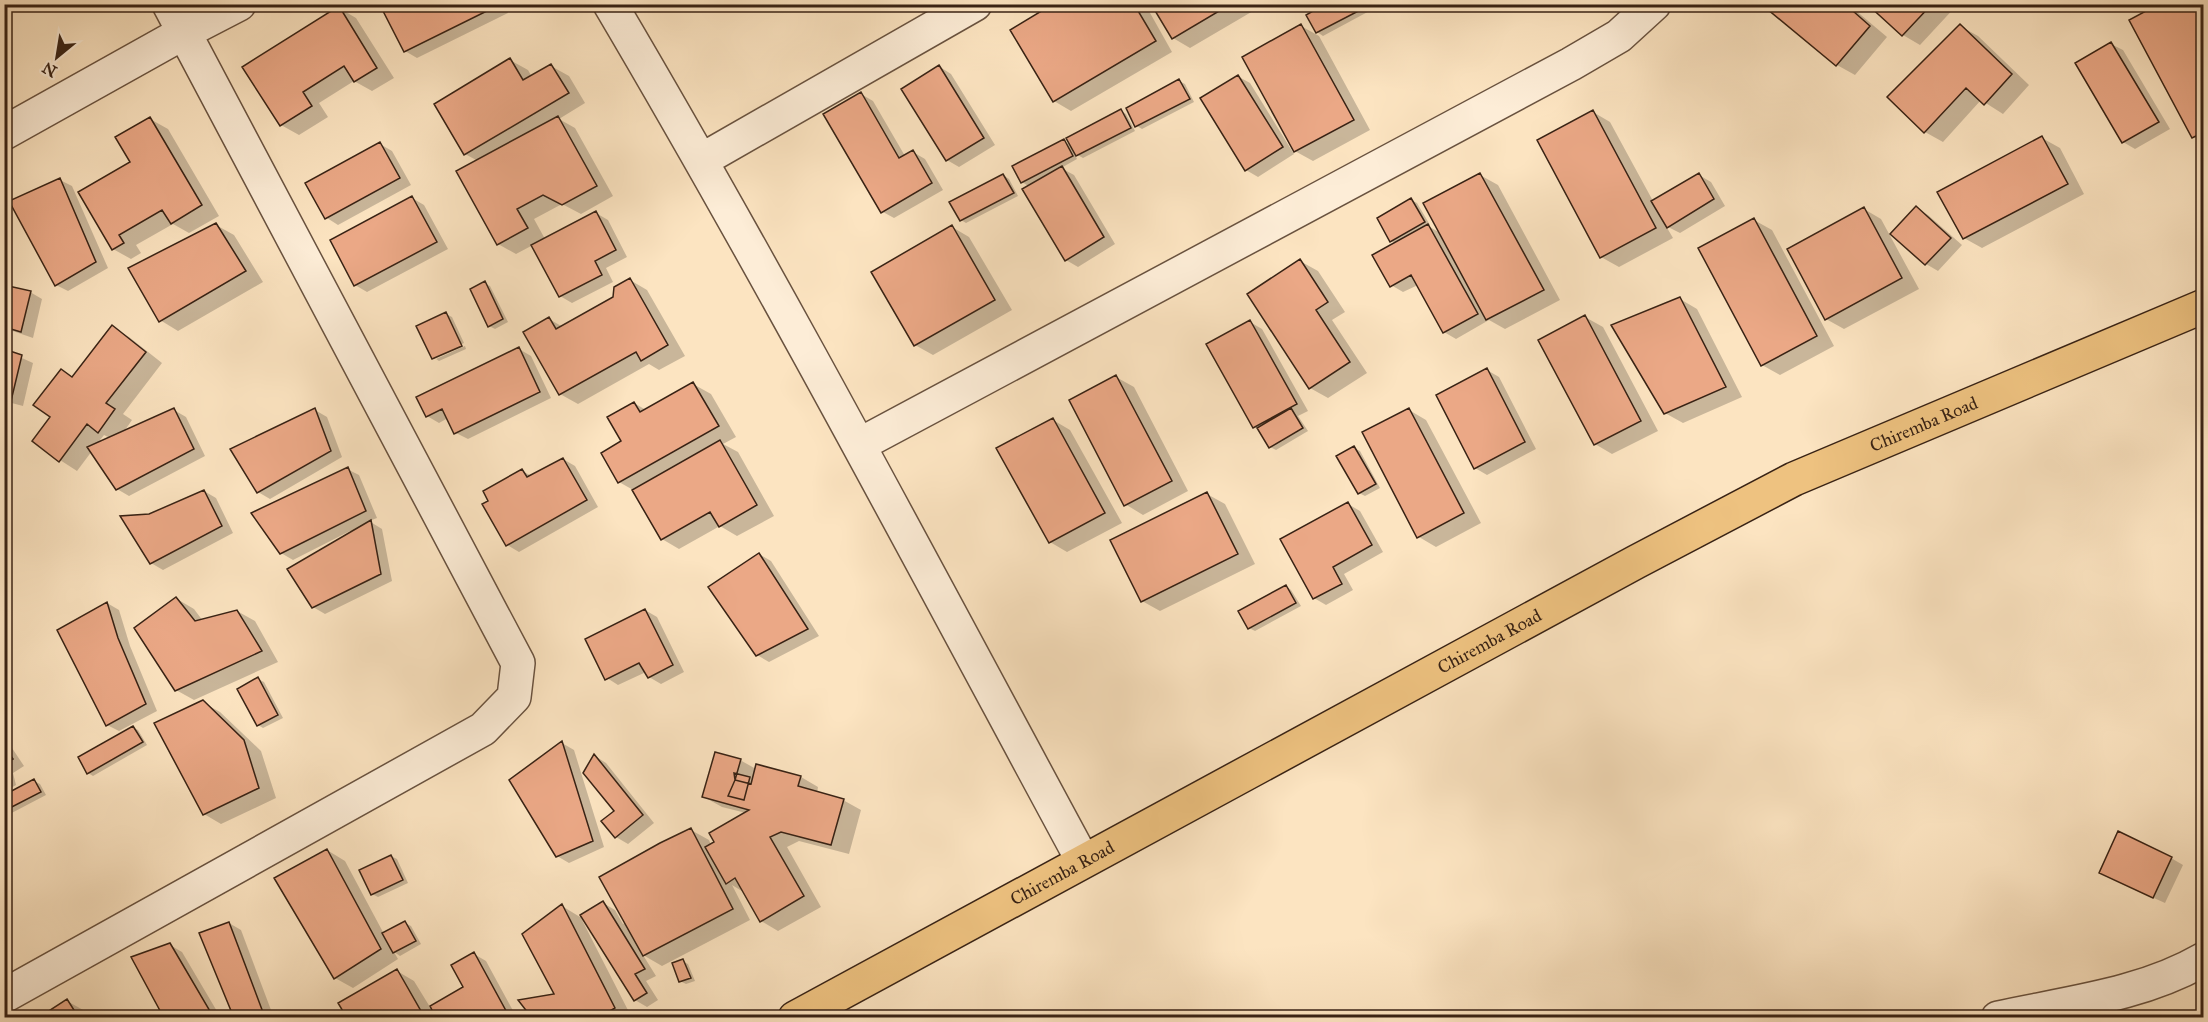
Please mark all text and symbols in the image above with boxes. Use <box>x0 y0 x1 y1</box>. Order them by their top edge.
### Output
north arrow <box>27 27 87 87</box>
text: N <box>39 58 60 81</box>
street label: Chiremba Road <box>1866 392 1981 457</box>
street label: Chiremba Road <box>1434 604 1545 679</box>
street label: Chiremba Road <box>1006 836 1118 910</box>

